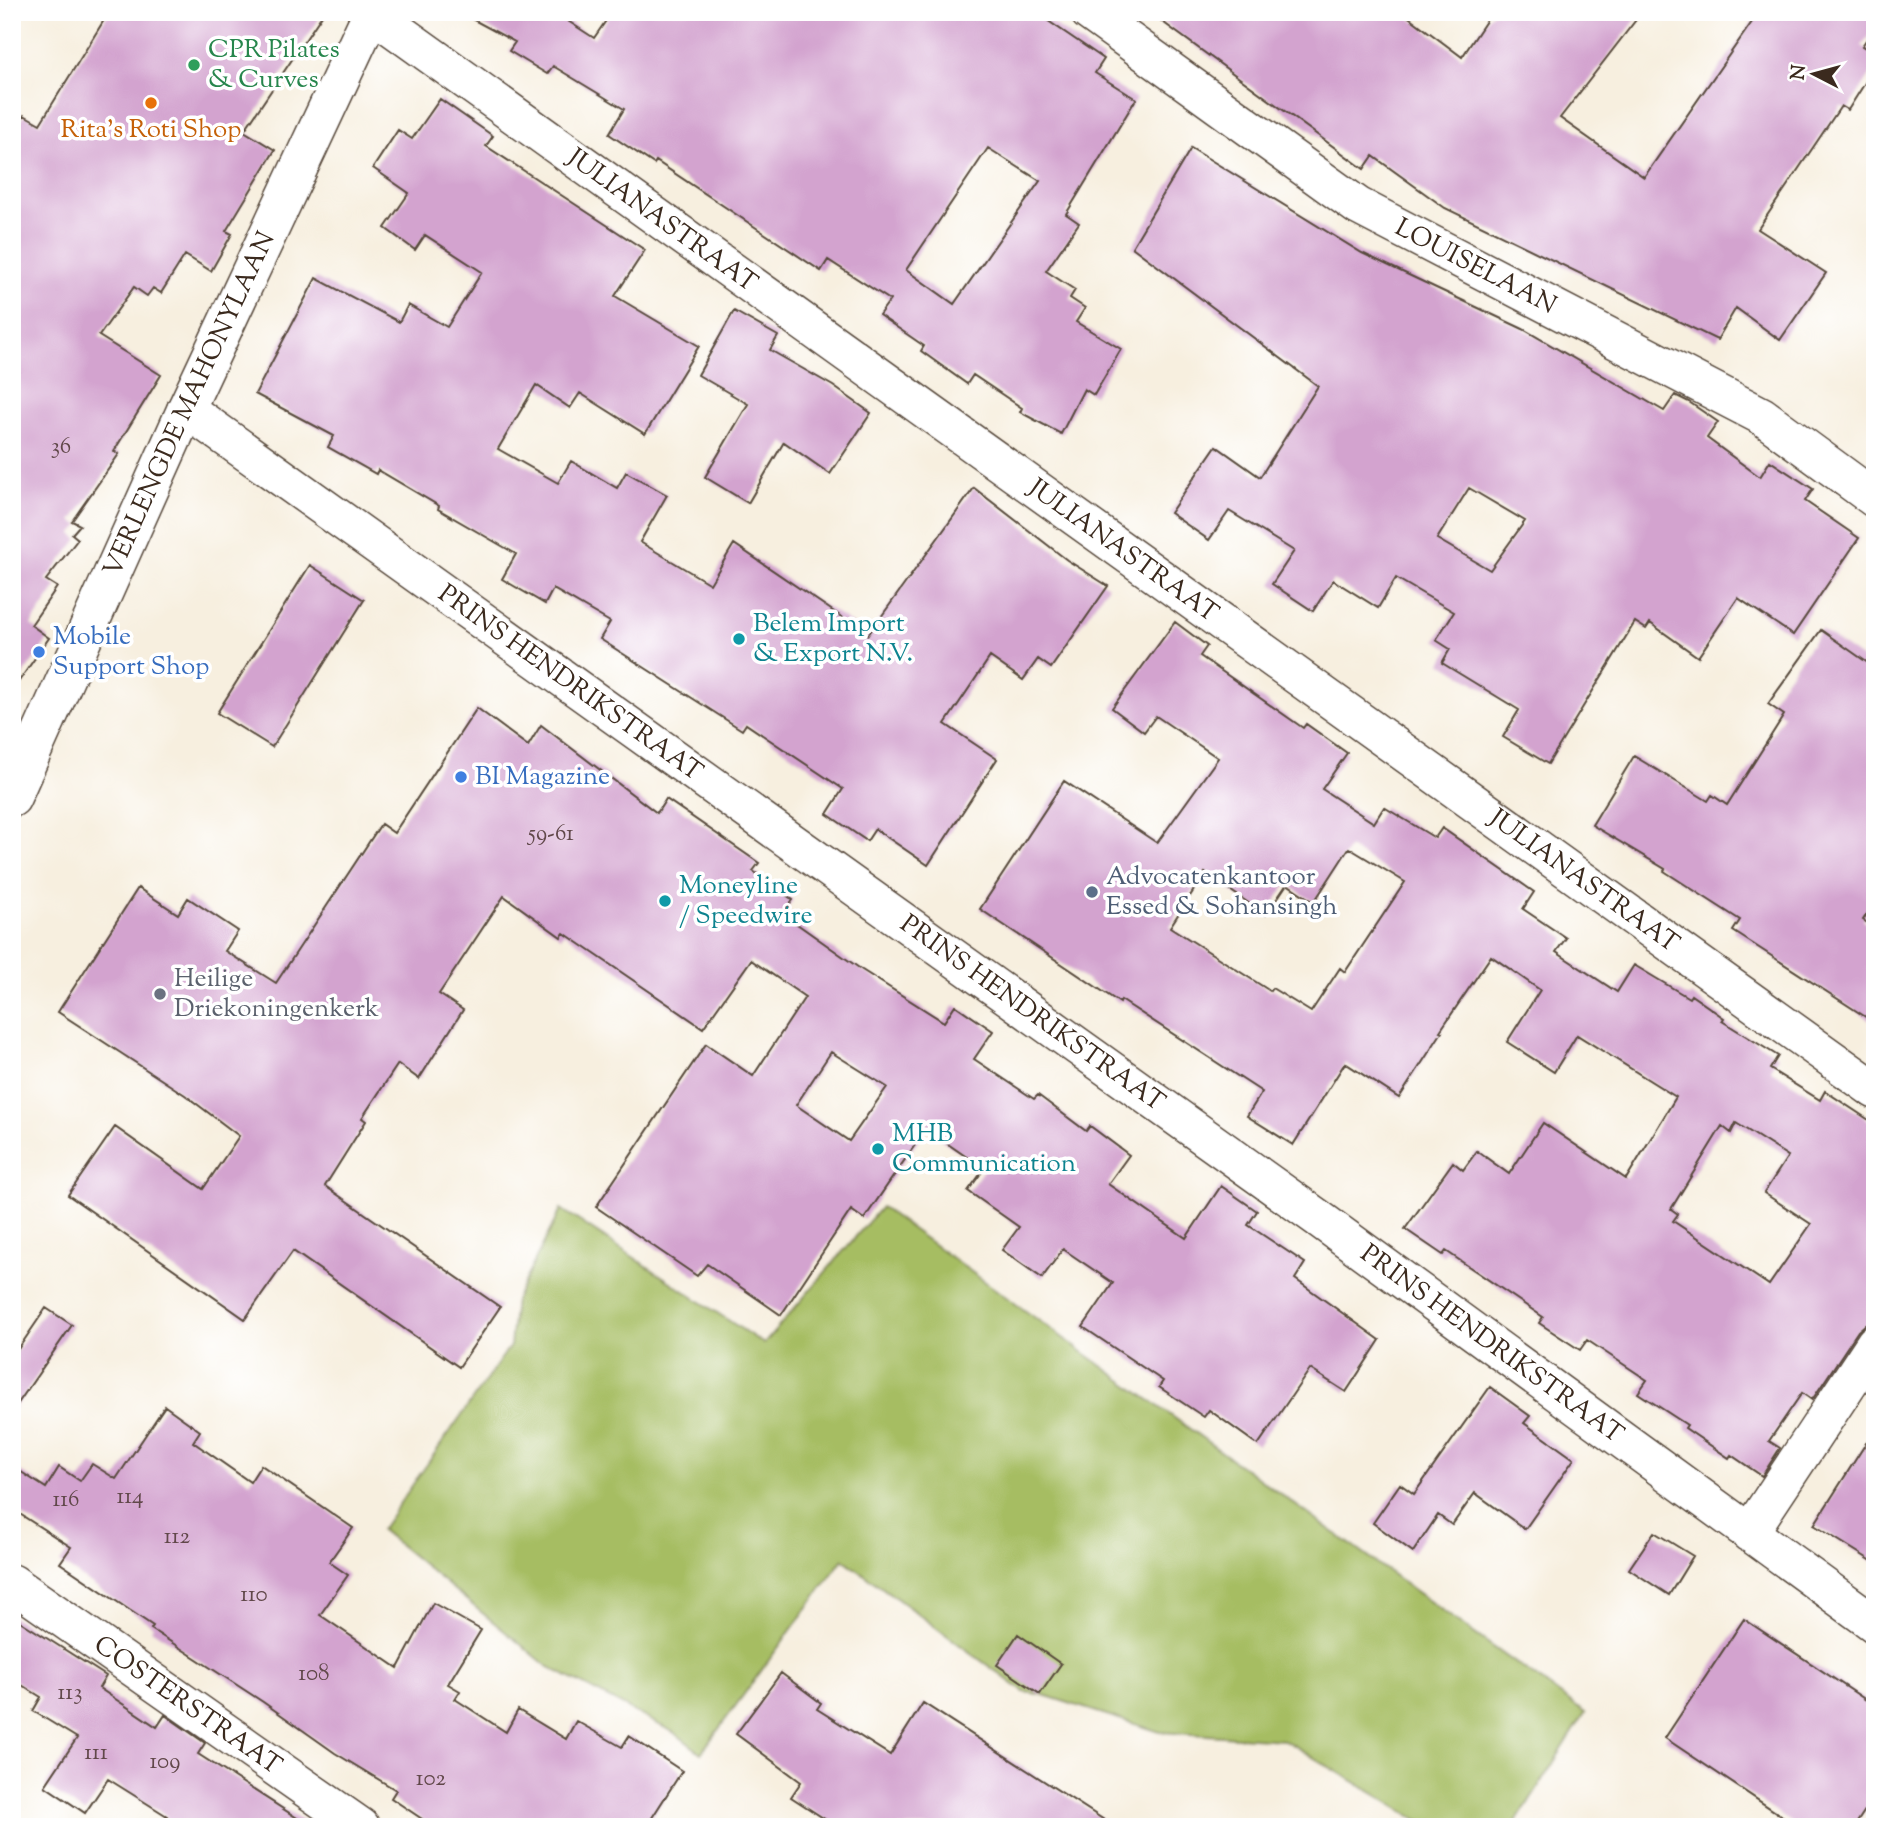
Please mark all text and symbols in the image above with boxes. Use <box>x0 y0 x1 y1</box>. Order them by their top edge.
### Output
place label: CPR Pilates & Curves <box>208 32 340 99</box>
north arrow <box>1778 38 1848 108</box>
marker: CPR Pilates & Curves <box>186 57 202 73</box>
text: N <box>1785 64 1814 81</box>
marker: Rita's Roti Shop <box>143 95 159 111</box>
place label: Rita's Roti Shop <box>61 112 242 149</box>
street label: JULIANASTRAAT <box>558 139 765 302</box>
street label: LOUISELAAN <box>1388 210 1563 324</box>
street label: VERLENGDE MAHONYLAAN <box>95 226 285 583</box>
house number: 36 <box>51 431 71 464</box>
street label: JULIANASTRAAT <box>1019 469 1226 632</box>
street label: PRINS HENDRIKSTRAAT <box>430 576 710 791</box>
place label: Belem Import & Export N.V. <box>753 606 913 673</box>
place label: Mobile Support Shop <box>53 619 209 686</box>
marker: Belem Import & Export N.V. <box>731 631 747 647</box>
marker: Mobile Support Shop <box>31 644 47 660</box>
place label: BI Magazine <box>475 759 610 796</box>
marker: BI Magazine <box>453 769 469 785</box>
street label: JULIANASTRAAT <box>1480 799 1687 962</box>
house number: 59-61 <box>526 818 574 851</box>
place label: Advocatenkantoor Essed & Sohansingh <box>1106 859 1338 926</box>
place label: Moneyline / Speedwire <box>679 868 813 935</box>
marker: Advocatenkantoor Essed & Sohansingh <box>1084 884 1100 900</box>
marker: Moneyline / Speedwire <box>657 893 673 909</box>
street label: PRINS HENDRIKSTRAAT <box>892 906 1172 1121</box>
place label: Heilige Driekoningenkerk <box>174 961 379 1028</box>
marker: Heilige Driekoningenkerk <box>152 986 168 1002</box>
place label: MHB Communication <box>892 1116 1076 1183</box>
marker: MHB Communication <box>870 1141 886 1157</box>
street label: PRINS HENDRIKSTRAAT <box>1352 1236 1631 1453</box>
house number: 114 <box>116 1481 144 1514</box>
house number: 116 <box>52 1484 80 1517</box>
house number: 112 <box>164 1521 190 1554</box>
house number: 110 <box>240 1579 268 1612</box>
street label: COSTERSTRAAT <box>86 1627 289 1784</box>
house number: 108 <box>298 1658 330 1691</box>
house number: 113 <box>58 1677 82 1710</box>
house number: 111 <box>84 1737 108 1770</box>
house number: 109 <box>150 1746 180 1779</box>
house number: 102 <box>416 1763 446 1796</box>

